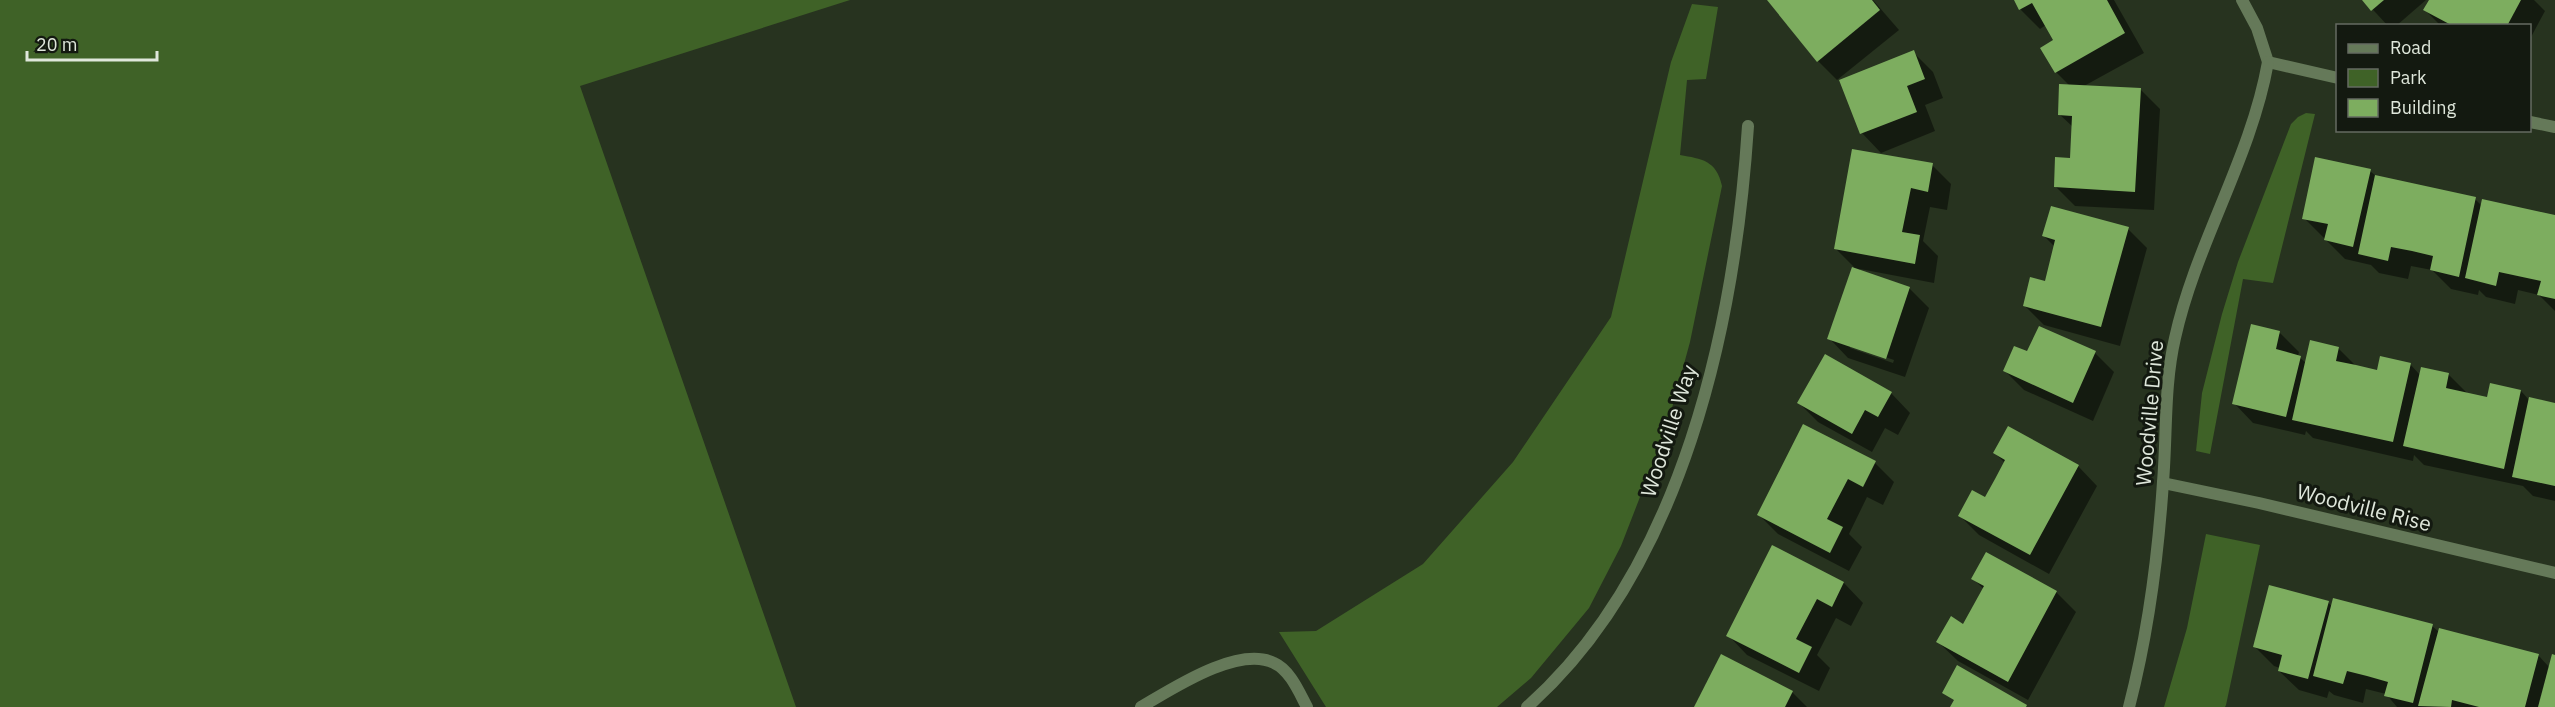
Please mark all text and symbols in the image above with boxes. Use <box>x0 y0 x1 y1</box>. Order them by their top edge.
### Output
scale bar <box>27 24 158 62</box>
legend <box>2336 24 2531 132</box>
text: 20 m <box>36 33 78 56</box>
text: Road <box>2390 36 2431 59</box>
text: Park <box>2390 66 2427 89</box>
text: Building <box>2390 96 2457 119</box>
street label: Woodville Drive <box>2129 339 2169 487</box>
street label: Woodville Way <box>1633 360 1703 500</box>
street label: Woodville Rise <box>2294 477 2435 537</box>

